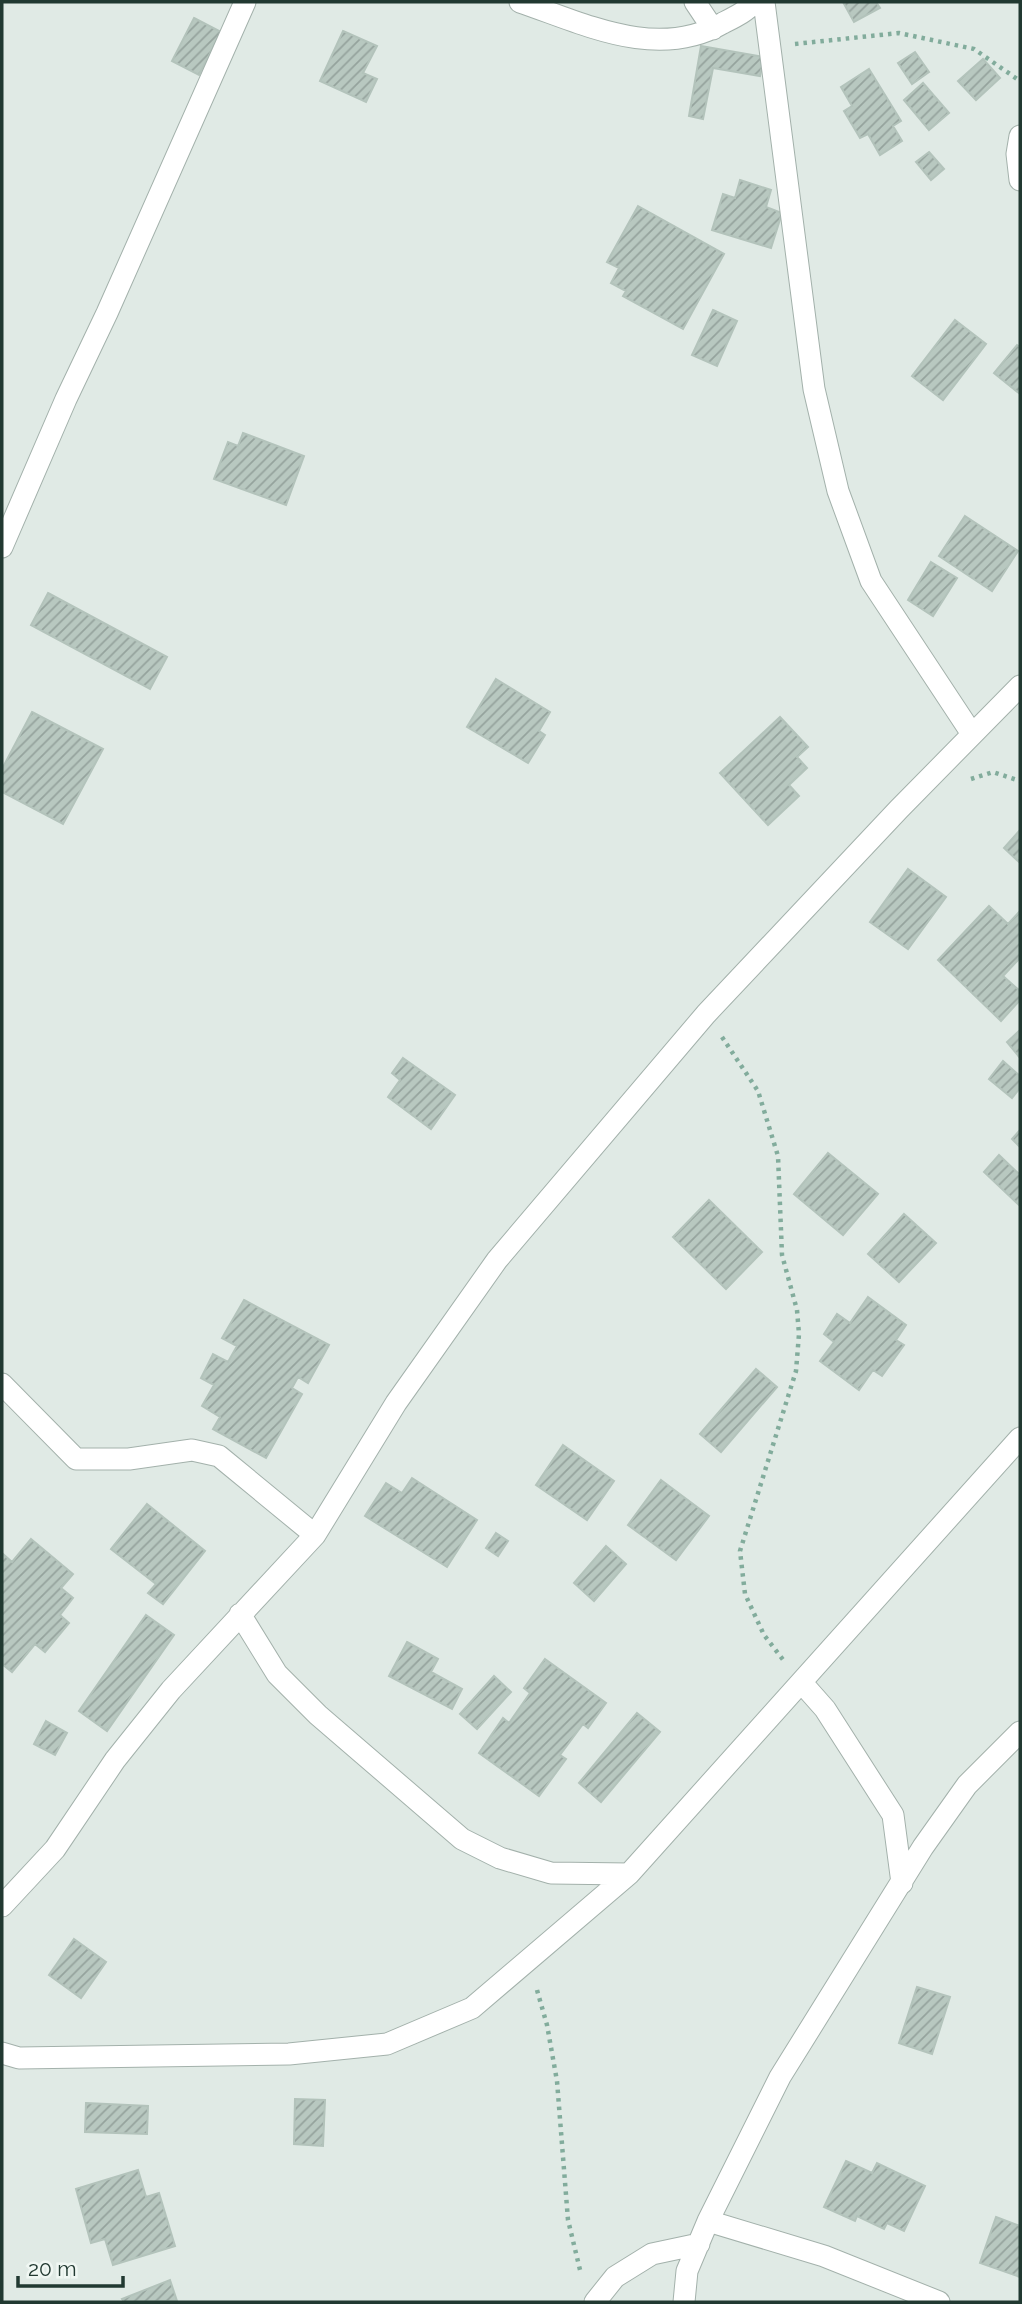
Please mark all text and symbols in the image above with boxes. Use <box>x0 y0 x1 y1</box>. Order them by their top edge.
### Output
scale bar <box>18 2244 122 2288</box>
text: 20 m <box>28 2256 76 2281</box>

